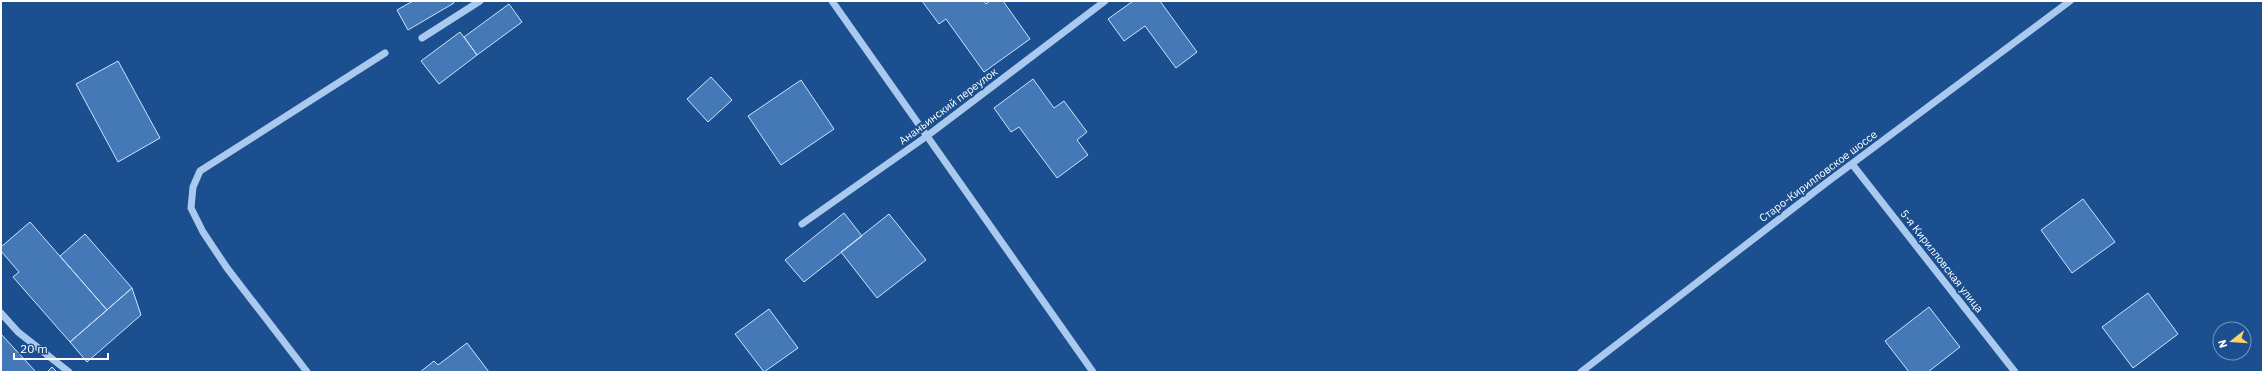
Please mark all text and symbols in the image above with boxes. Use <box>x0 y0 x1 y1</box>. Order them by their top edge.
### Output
street label: Ананьинский переулок <box>896 64 1000 148</box>
street label: Старо-Кирилловское шоссе <box>1756 127 1880 225</box>
street label: 5-я Кирилловская улица <box>1897 207 1987 315</box>
north arrow <box>2212 321 2252 361</box>
scale bar <box>14 335 108 361</box>
text: N <box>2215 338 2230 350</box>
text: 20 m <box>20 341 48 356</box>

